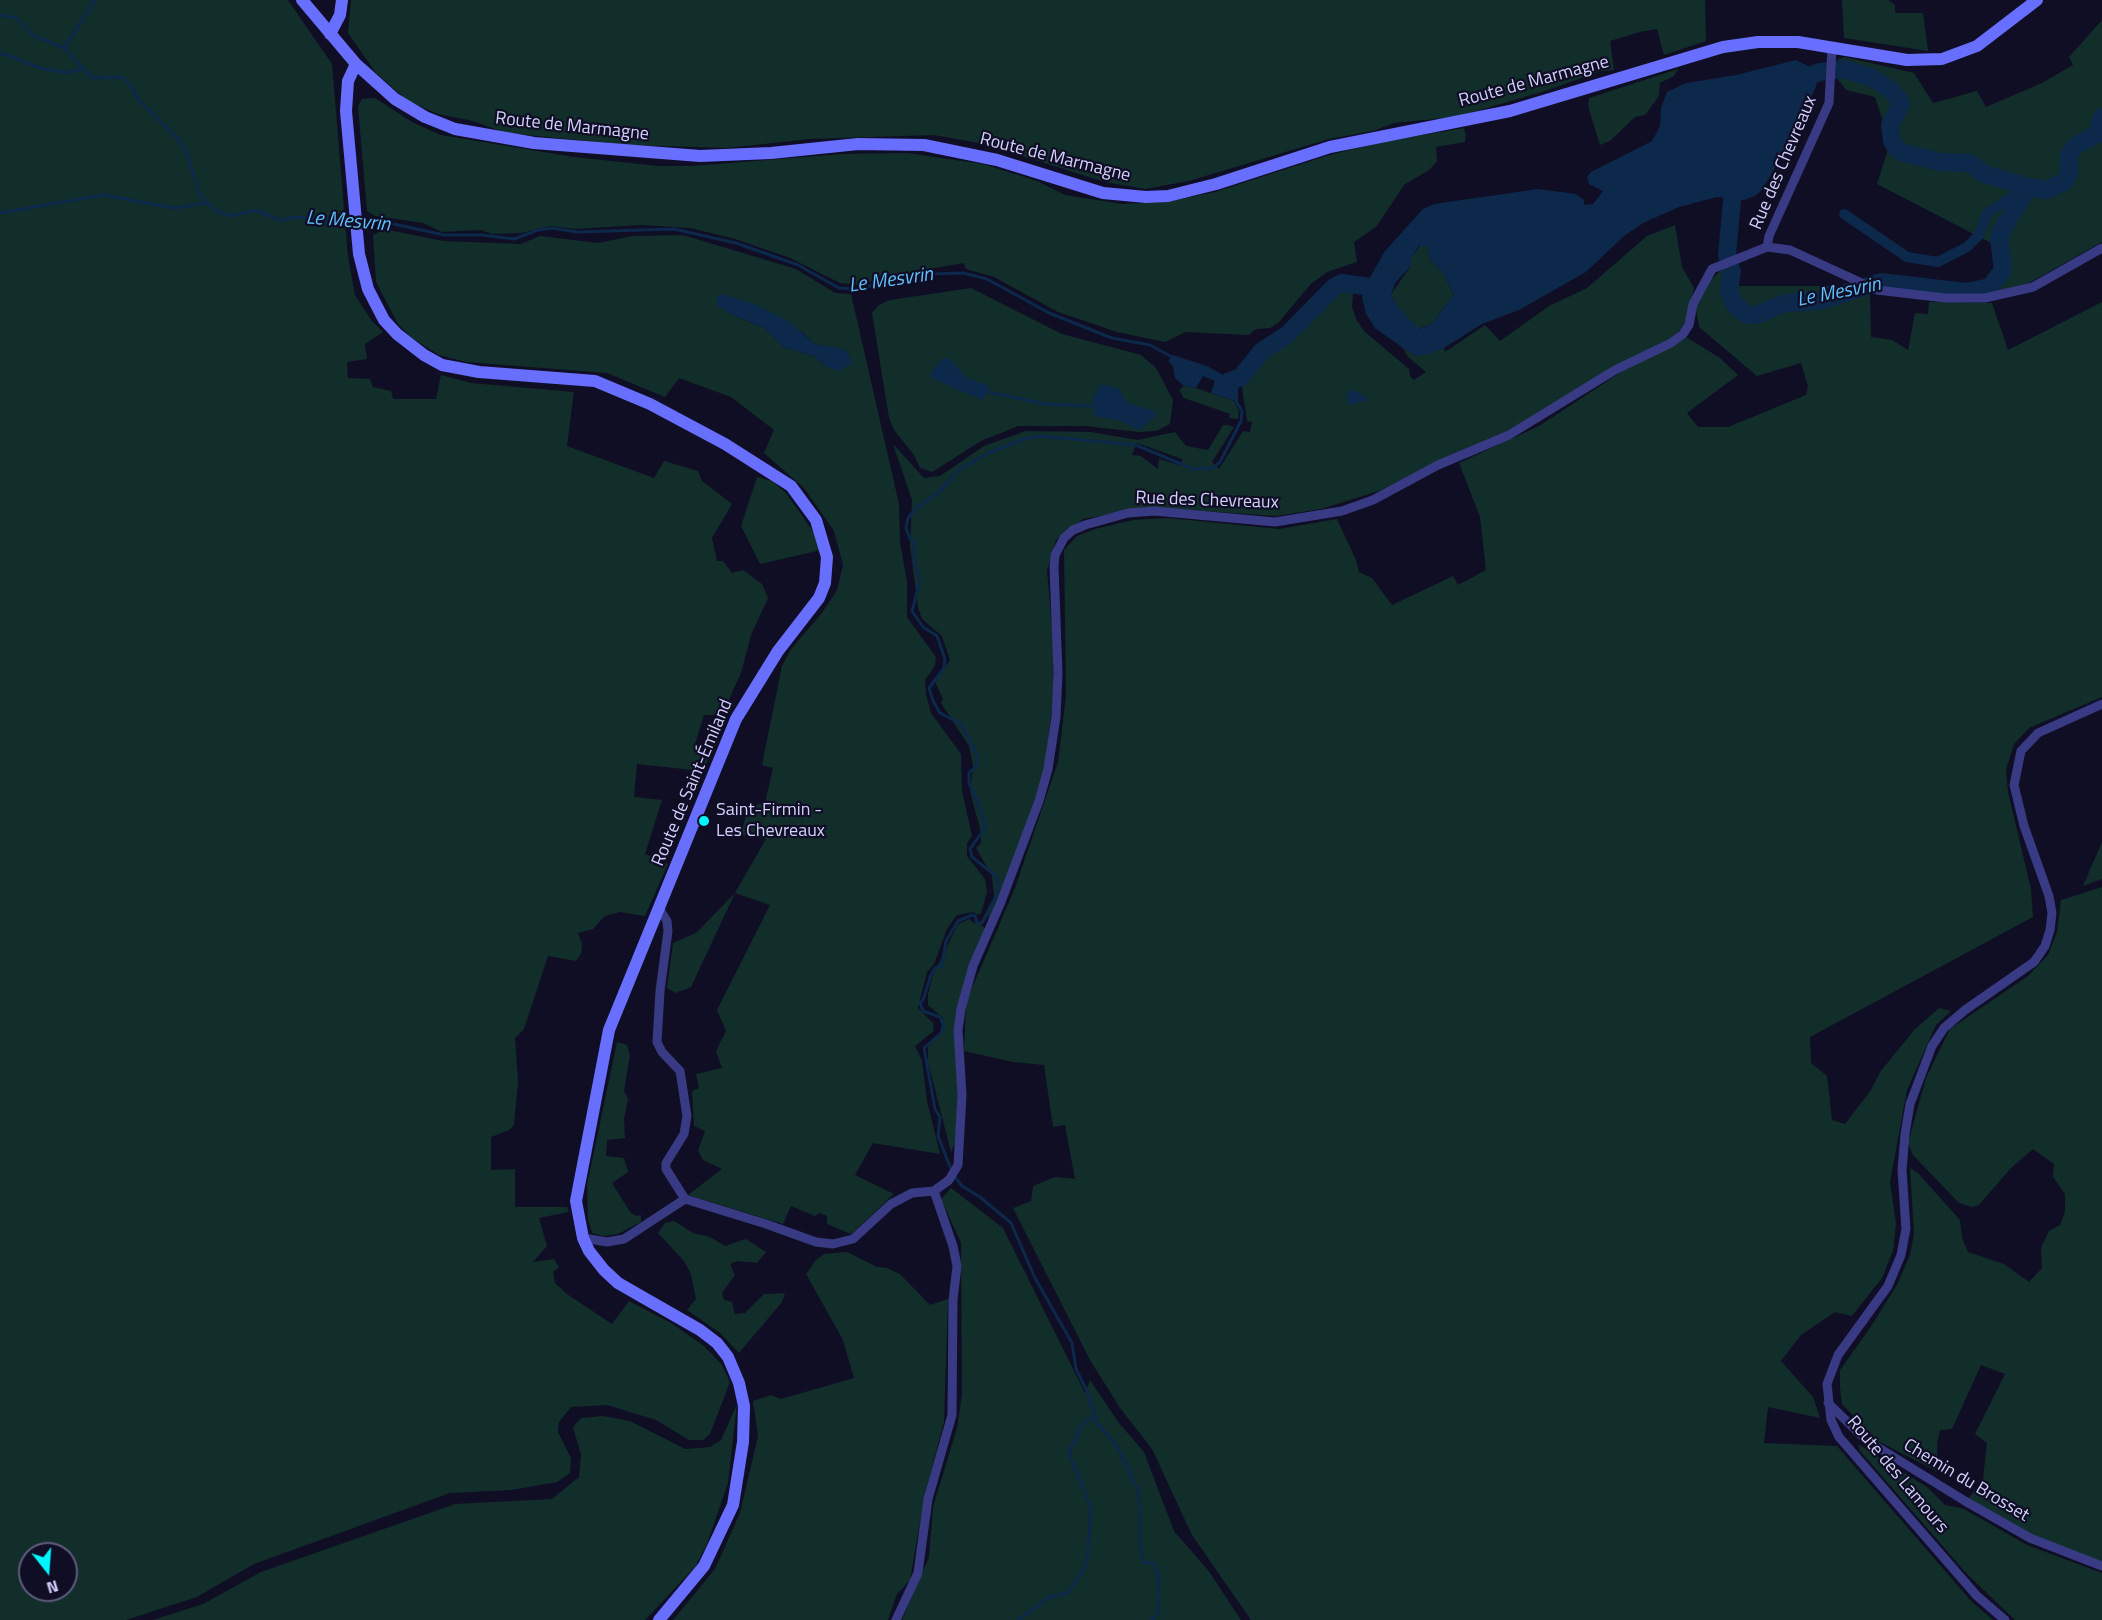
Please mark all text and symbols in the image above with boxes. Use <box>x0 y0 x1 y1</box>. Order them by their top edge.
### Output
street label: Route de Marmagne <box>1457 52 1611 112</box>
street label: Rue des Chevreaux <box>1746 93 1822 233</box>
street label: Route de Marmagne <box>494 108 650 146</box>
street label: Route de Marmagne <box>977 129 1133 187</box>
water label: Le Mesvrin <box>305 206 391 238</box>
water label: Le Mesvrin <box>847 263 935 299</box>
water label: Le Mesvrin <box>1795 273 1883 313</box>
street label: Rue des Chevreaux <box>1135 488 1279 514</box>
street label: Route de Saint-Émiland <box>648 696 738 870</box>
place label: Saint-Firmin - Les Chevreaux <box>716 800 825 842</box>
marker: Saint-Firmin - Les Chevreaux <box>697 814 711 828</box>
street label: Route des Lamours <box>1842 1412 1952 1538</box>
street label: Chemin du Brosset <box>1899 1435 2033 1527</box>
north arrow <box>18 1542 78 1602</box>
text: N <box>44 1574 61 1600</box>

